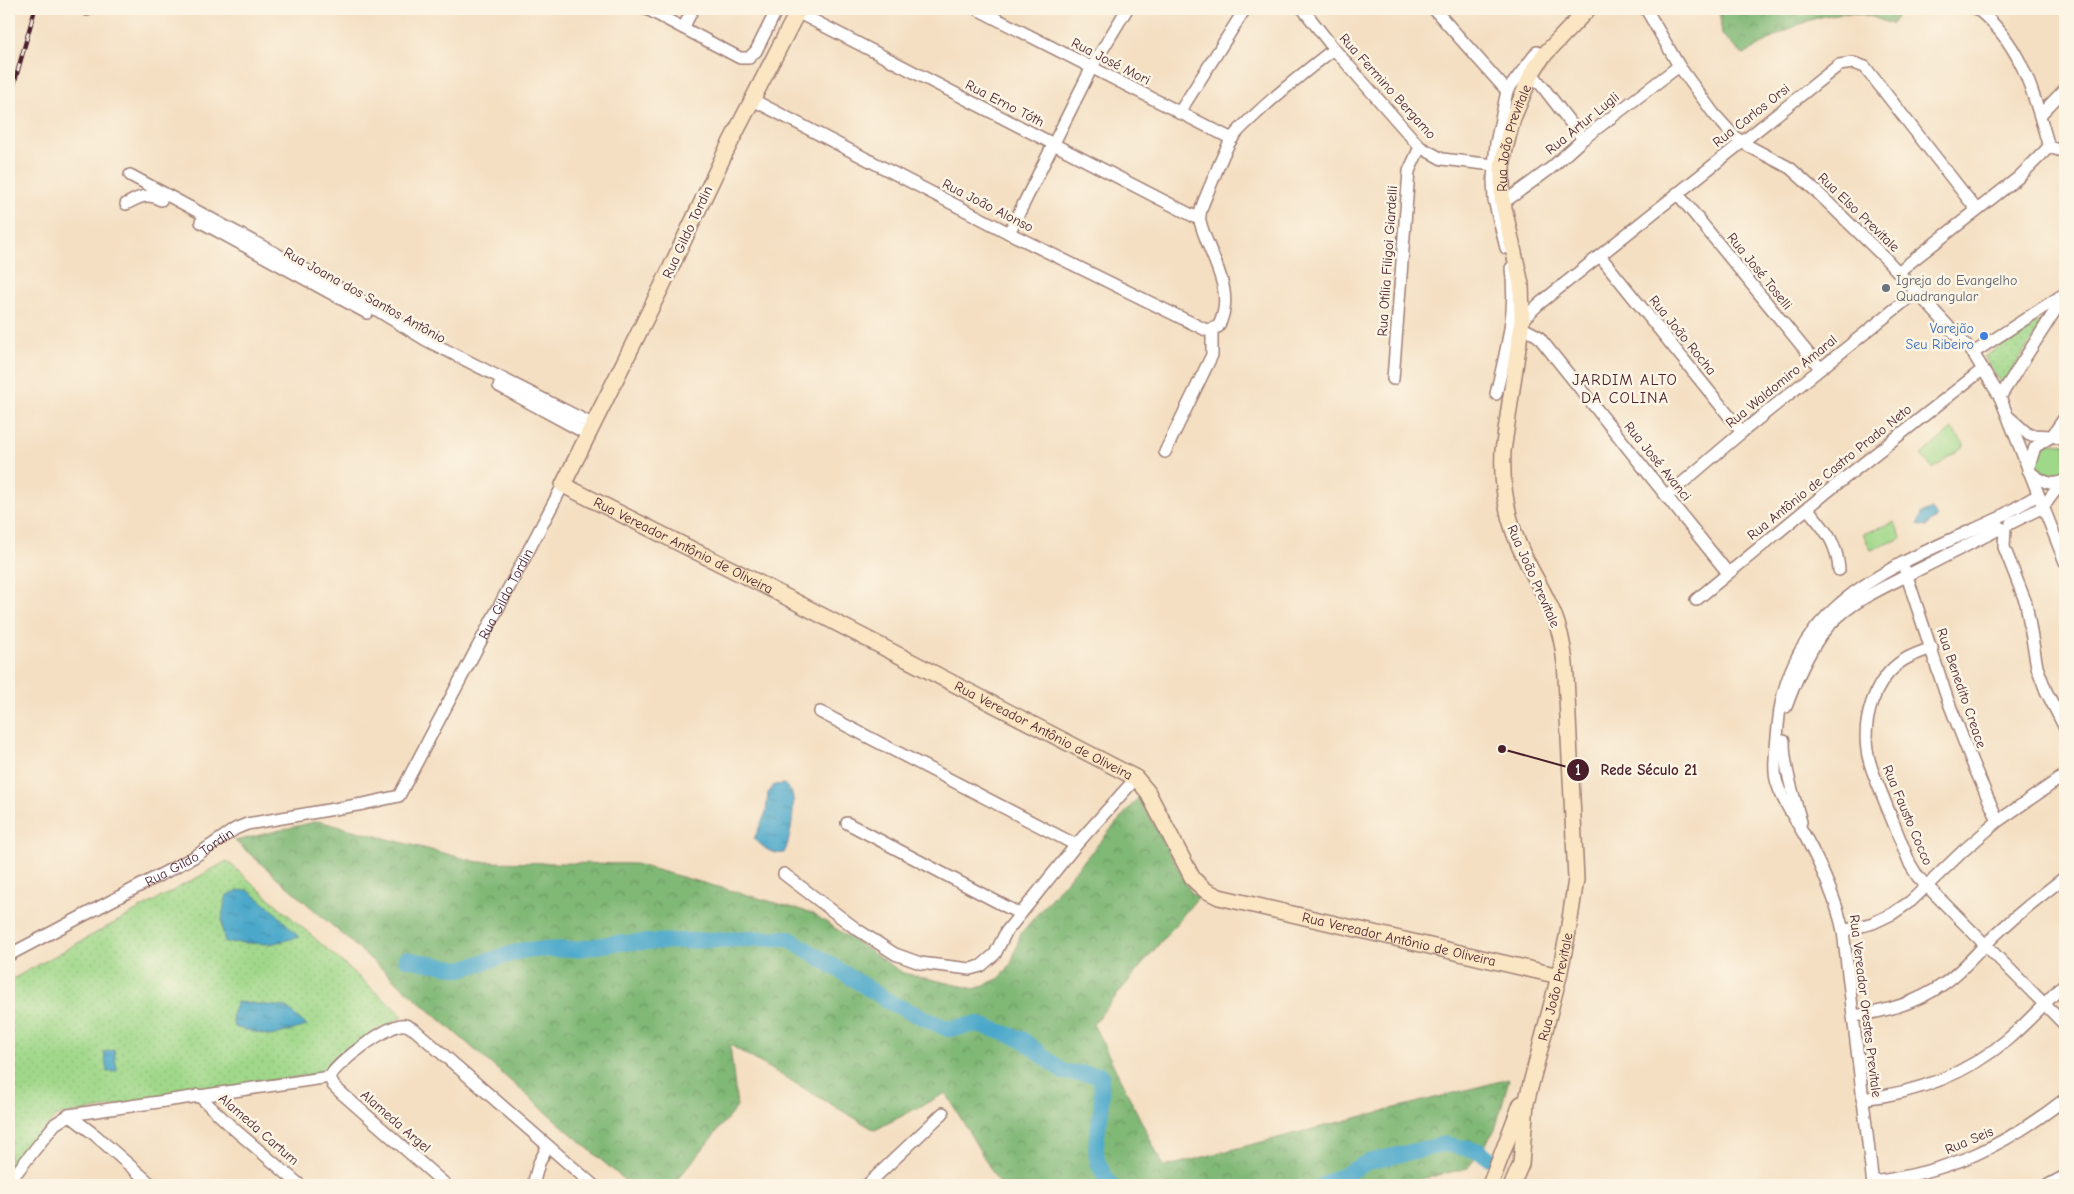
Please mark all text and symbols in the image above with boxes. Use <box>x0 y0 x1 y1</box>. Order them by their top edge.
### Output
street label: Rua Fermino Bergamo <box>1336 30 1440 143</box>
street label: Rua José Mori <box>1068 34 1153 89</box>
street label: Rua Erno Tóth <box>962 76 1047 131</box>
street label: Rua Carlos Orsi <box>1709 80 1793 151</box>
street label: Rua João Previtale <box>1494 82 1535 192</box>
street label: Rua Artur Lugli <box>1542 88 1623 158</box>
street label: Rua Elso Previtale <box>1814 169 1903 256</box>
street label: Rua João Alonso <box>939 175 1036 236</box>
street label: Rua Gildo Tordin <box>659 183 716 281</box>
street label: Rua Otília Filigoi Giardelli <box>1374 185 1401 337</box>
street label: Rua José Toselli <box>1723 229 1796 313</box>
street label: Rua Joana dos Santos Antônio <box>281 244 449 347</box>
place label: Igreja do Evangelho Quadrangular <box>1896 272 2017 305</box>
marker: Igreja do Evangelho Quadrangular <box>1880 282 1892 294</box>
street label: Rua João Rocha <box>1645 292 1720 379</box>
place label: Varejão Seu Ribeiro <box>1905 320 1974 353</box>
marker: Varejão Seu Ribeiro <box>1978 330 1990 342</box>
street label: Rua Waldomiro Amaral <box>1722 331 1840 432</box>
district label: JARDIM ALTO DA COLINA <box>1572 371 1678 407</box>
street label: Rua Antônio de Castro Prado Neto <box>1744 401 1915 544</box>
street label: Rua José Avanci <box>1620 418 1695 504</box>
street label: Rua Vereador Antônio de Oliveira <box>591 494 776 598</box>
street label: Rua João Previtale <box>1503 522 1564 630</box>
street label: Rua Gildo Tordin <box>475 546 537 642</box>
street label: Rua Benedito Creace <box>1933 626 1990 751</box>
street label: Rua Vereador Antônio de Oliveira <box>951 678 1135 784</box>
callout: Rede Século 21 <box>1565 755 1707 785</box>
text: 1 <box>1575 761 1581 779</box>
text: Rede Século 21 <box>1600 761 1698 779</box>
street label: Rua Fausto Cocco <box>1879 762 1936 868</box>
street label: Rua Gildo Tordin <box>142 825 237 890</box>
street label: Rua Vereador Antônio de Oliveira <box>1300 909 1497 970</box>
street label: Rua Vereador Orestes Previtale <box>1846 914 1885 1098</box>
street label: Rua João Previtale <box>1535 931 1577 1043</box>
street label: Alameda Argel <box>357 1086 434 1156</box>
street label: Alameda Cartum <box>215 1090 302 1169</box>
street label: Rua Seis <box>1942 1123 1996 1158</box>

